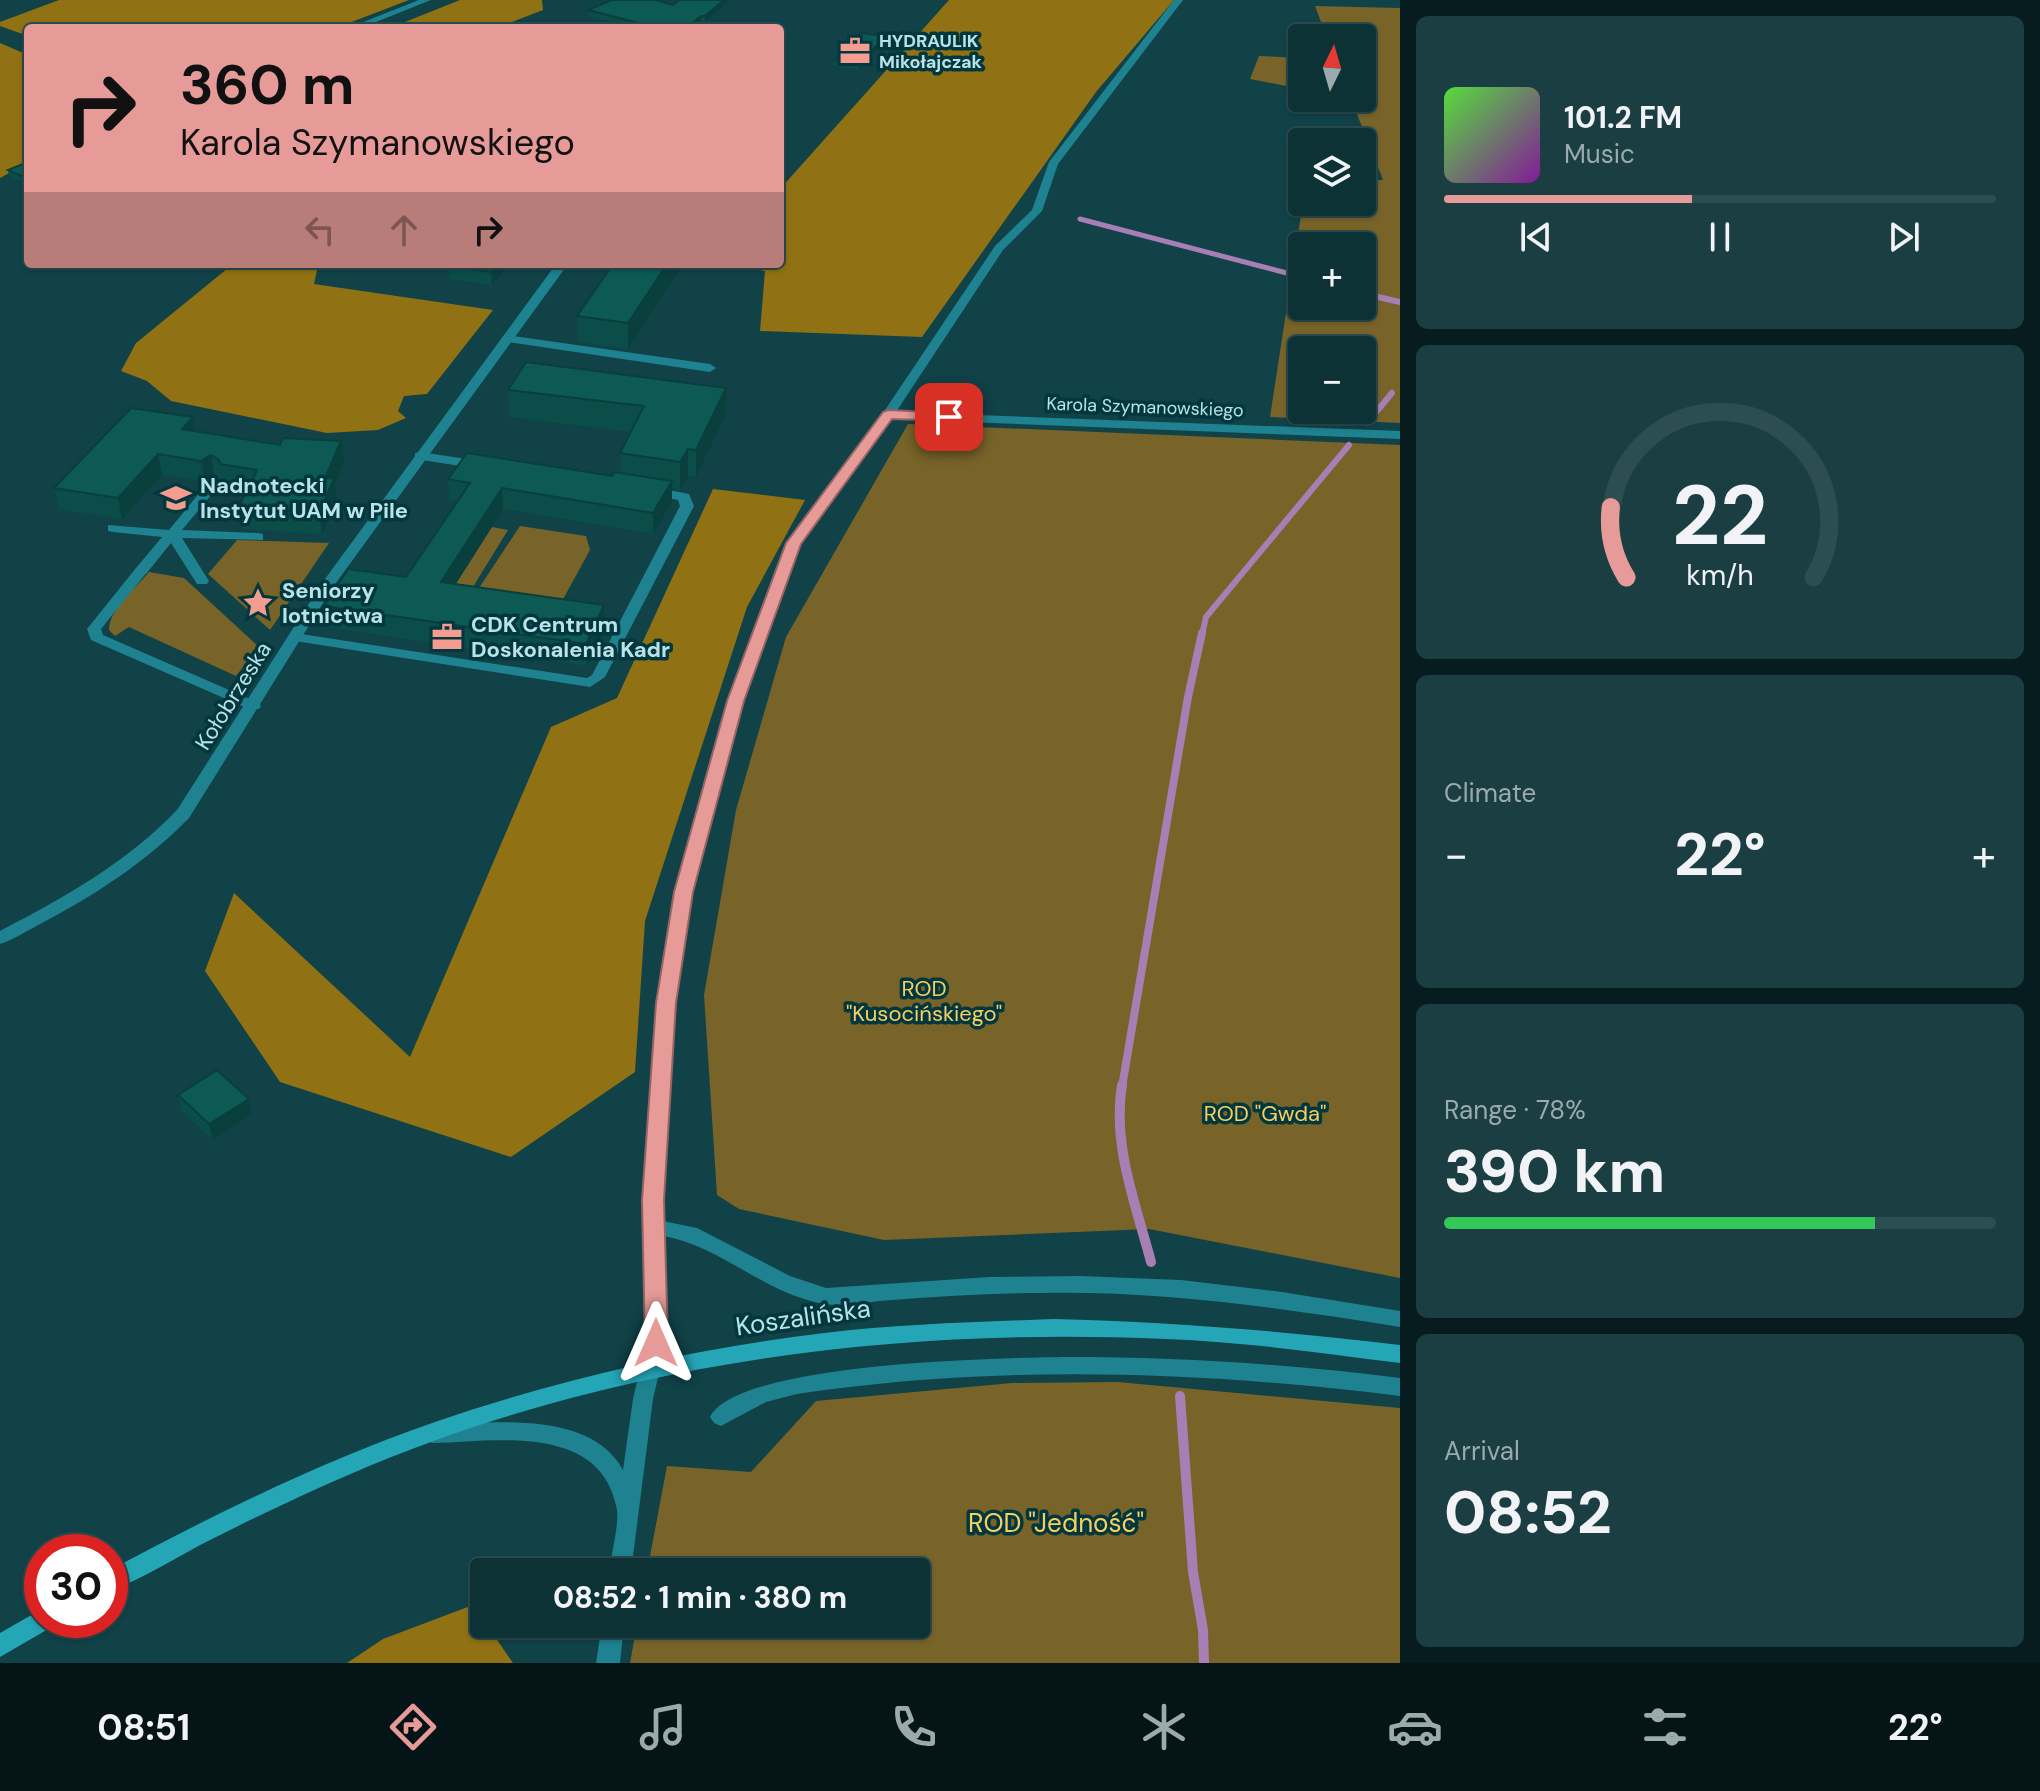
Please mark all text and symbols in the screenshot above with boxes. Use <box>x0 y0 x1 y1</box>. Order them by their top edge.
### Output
north arrow <box>1288 24 1376 112</box>
map controls <box>1288 24 1376 424</box>
place label: HYDRAULIK Mikołajczak <box>879 29 983 74</box>
office icon: HYDRAULIK Mikołajczak <box>838 34 872 68</box>
text: 360 m <box>180 48 355 121</box>
icon: right <box>48 56 152 160</box>
text: 101.2 FM <box>1564 98 1682 137</box>
text: Karola Szymanowskiego <box>180 119 575 166</box>
button: layers <box>1288 128 1376 216</box>
text: Music <box>1564 137 1635 171</box>
icon: left <box>298 208 342 252</box>
icon: ahead <box>382 208 426 252</box>
icon: right <box>466 208 510 252</box>
icon: previous <box>1514 215 1558 259</box>
icon: pause <box>1698 215 1742 259</box>
icon: next <box>1882 215 1926 259</box>
button: + <box>1288 232 1376 320</box>
button: − <box>1288 336 1376 424</box>
pin <box>915 383 983 451</box>
street label: Karola Szymanowskiego <box>1046 392 1244 422</box>
icon: arrive <box>927 395 971 439</box>
text: 22 <box>1672 461 1768 570</box>
place label: Nadnotecki Instytut UAM w Pile <box>200 471 408 525</box>
school or university icon: Nadnotecki Instytut UAM w Pile <box>159 481 193 515</box>
text: km/h <box>1686 557 1754 594</box>
place label: Seniorzy lotnictwa <box>282 576 383 630</box>
place icon: Seniorzy lotnictwa <box>241 586 275 620</box>
place label: CDK Centrum Doskonalenia Kadr <box>471 610 670 664</box>
office icon: CDK Centrum Doskonalenia Kadr <box>430 620 464 654</box>
street label: Kołobrzeska <box>188 636 278 756</box>
text: Climate <box>1444 776 1536 810</box>
text: 22° <box>1674 815 1766 894</box>
text: − <box>1444 826 1468 884</box>
text: + <box>1972 826 1996 884</box>
park label: ROD "Kusocińskiego" <box>846 974 1002 1028</box>
text: Range · 78% <box>1444 1093 1586 1127</box>
park label: ROD "Gwda" <box>1204 1099 1326 1128</box>
text: 390 km <box>1444 1132 1665 1211</box>
street label: Koszalińska <box>733 1291 873 1343</box>
position arrow <box>614 1301 698 1385</box>
text: Arrival <box>1444 1434 1520 1468</box>
text: 08:52 <box>1444 1473 1612 1552</box>
park label: ROD "Jedność" <box>968 1506 1144 1540</box>
speed limit sign: 30 <box>24 1534 128 1638</box>
text: 08:52 · 1 min · 380 m <box>553 1578 847 1617</box>
icon: directions <box>385 1699 441 1755</box>
icon: music <box>635 1699 691 1755</box>
icon: phone <box>886 1699 942 1755</box>
icon: climate <box>1136 1699 1192 1755</box>
icon: car <box>1387 1699 1443 1755</box>
icon: filters <box>1637 1699 1693 1755</box>
text: 08:51 <box>97 1704 190 1751</box>
text: 22° <box>1888 1704 1943 1751</box>

